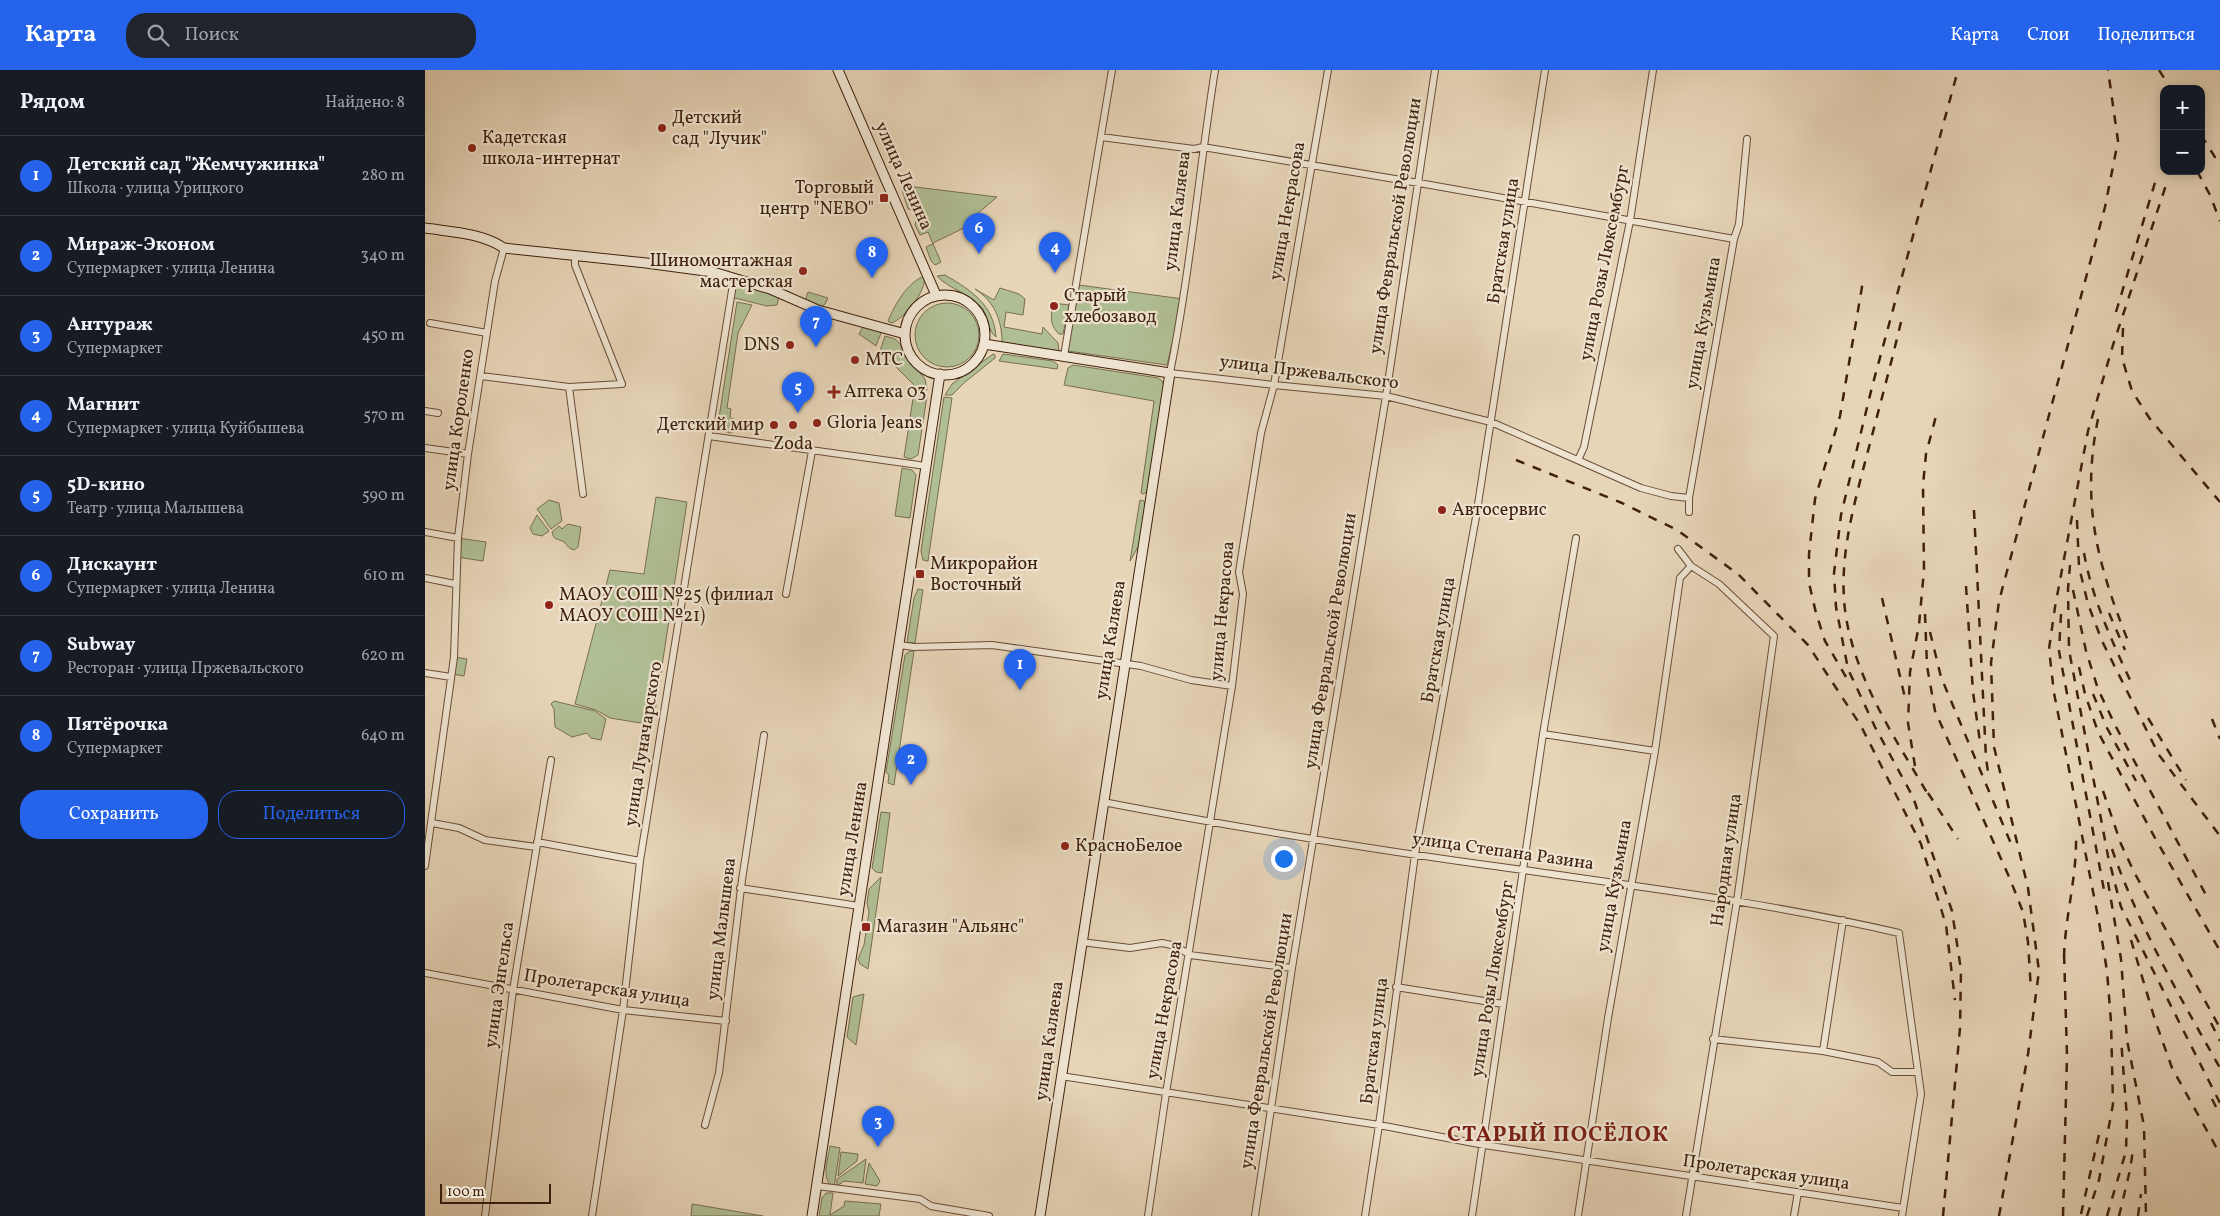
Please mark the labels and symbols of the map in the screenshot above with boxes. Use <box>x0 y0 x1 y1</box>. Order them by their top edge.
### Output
street label: улица Февральской Революции <box>1363 96 1429 356</box>
place label: Детский сад "Лучик" <box>672 106 767 152</box>
street label: улица Ленина <box>868 118 938 234</box>
marker: Детский сад "Лучик" <box>656 122 668 134</box>
place label: Кадетская школа-интернат <box>482 126 620 172</box>
street label: улица Некрасова <box>1264 140 1313 282</box>
marker: Кадетская школа-интернат <box>466 142 478 154</box>
street label: улица Каляева <box>1158 150 1198 272</box>
street label: улица Розы Люксембург <box>1574 163 1636 363</box>
place label: Торговый центр "NEBO" <box>760 176 874 222</box>
street label: Братская улица <box>1482 176 1526 306</box>
marker: Торговый центр "NEBO" <box>878 192 890 204</box>
pin: 6 <box>963 213 995 254</box>
pin: 4 <box>1039 232 1071 273</box>
pin: 8 <box>856 237 888 278</box>
place label: Шиномонтажная мастерская <box>649 249 793 295</box>
street label: улица Кузьмина <box>1680 255 1728 391</box>
marker: Шиномонтажная мастерская <box>797 265 809 277</box>
place label: Старый хлебозавод <box>1064 284 1156 330</box>
marker: Старый хлебозавод <box>1048 300 1060 312</box>
pin: 7 <box>800 306 832 347</box>
place label: DNS <box>744 333 780 358</box>
marker: DNS <box>784 339 796 351</box>
street label: улица Короленко <box>437 348 481 492</box>
place label: МТС <box>865 348 903 373</box>
street label: улица Пржевальского <box>1218 350 1400 396</box>
marker: МТС <box>849 354 861 366</box>
pin: 5 <box>782 372 814 413</box>
place label: Аптека 03 <box>844 380 926 405</box>
marker: Аптека 03 <box>828 386 840 398</box>
place label: Gloria Jeans <box>827 411 923 436</box>
place label: Детский мир <box>657 413 764 438</box>
marker: Gloria Jeans <box>811 417 823 429</box>
marker: Детский мир <box>768 419 780 431</box>
marker: Zoda <box>787 419 799 431</box>
place label: Zoda <box>773 432 813 457</box>
place label: Автосервис <box>1452 498 1547 523</box>
marker: Автосервис <box>1436 504 1448 516</box>
street label: улица Февральской Революции <box>1298 511 1364 771</box>
street label: улица Некрасова <box>1204 540 1242 682</box>
place label: Микрорайон Восточный <box>930 552 1038 598</box>
marker: Микрорайон Восточный <box>914 568 926 580</box>
street label: Братская улица <box>1416 575 1462 705</box>
street label: улица Каляева <box>1089 578 1133 702</box>
place label: МАОУ СОШ №25 (филиал МАОУ СОШ №21) <box>559 583 774 629</box>
marker: МАОУ СОШ №25 (филиал МАОУ СОШ №21) <box>543 599 555 611</box>
pin: 1 <box>1004 649 1036 690</box>
street label: улица Луначарского <box>619 660 669 828</box>
pin: 2 <box>895 744 927 785</box>
street label: улица Ленина <box>832 780 874 898</box>
street label: Народная улица <box>1705 792 1749 928</box>
street label: улица Кузьмина <box>1591 818 1639 954</box>
street label: улица Степана Разина <box>1410 827 1596 877</box>
place label: КрасноБелое <box>1075 834 1183 859</box>
marker: КрасноБелое <box>1059 840 1071 852</box>
your location <box>1271 846 1297 872</box>
street label: улица Малышева <box>701 856 743 1002</box>
street label: улица Розы Люксембург <box>1465 879 1521 1079</box>
street label: улица Февральской Революции <box>1234 911 1300 1171</box>
place label: Магазин "Альянс" <box>876 915 1024 940</box>
street label: улица Энгельса <box>479 920 521 1050</box>
marker: Магазин "Альянс" <box>860 921 872 933</box>
street label: улица Некрасова <box>1141 939 1190 1081</box>
street label: Пролетарская улица <box>522 963 692 1015</box>
street label: Братская улица <box>1355 976 1395 1106</box>
street label: улица Каляева <box>1029 979 1071 1103</box>
pin: 3 <box>862 1106 894 1147</box>
district label: СТАРЫЙ ПОСЁЛОК <box>1447 1120 1669 1151</box>
street label: Пролетарская улица <box>1681 1149 1851 1197</box>
scale bar <box>440 1181 551 1204</box>

